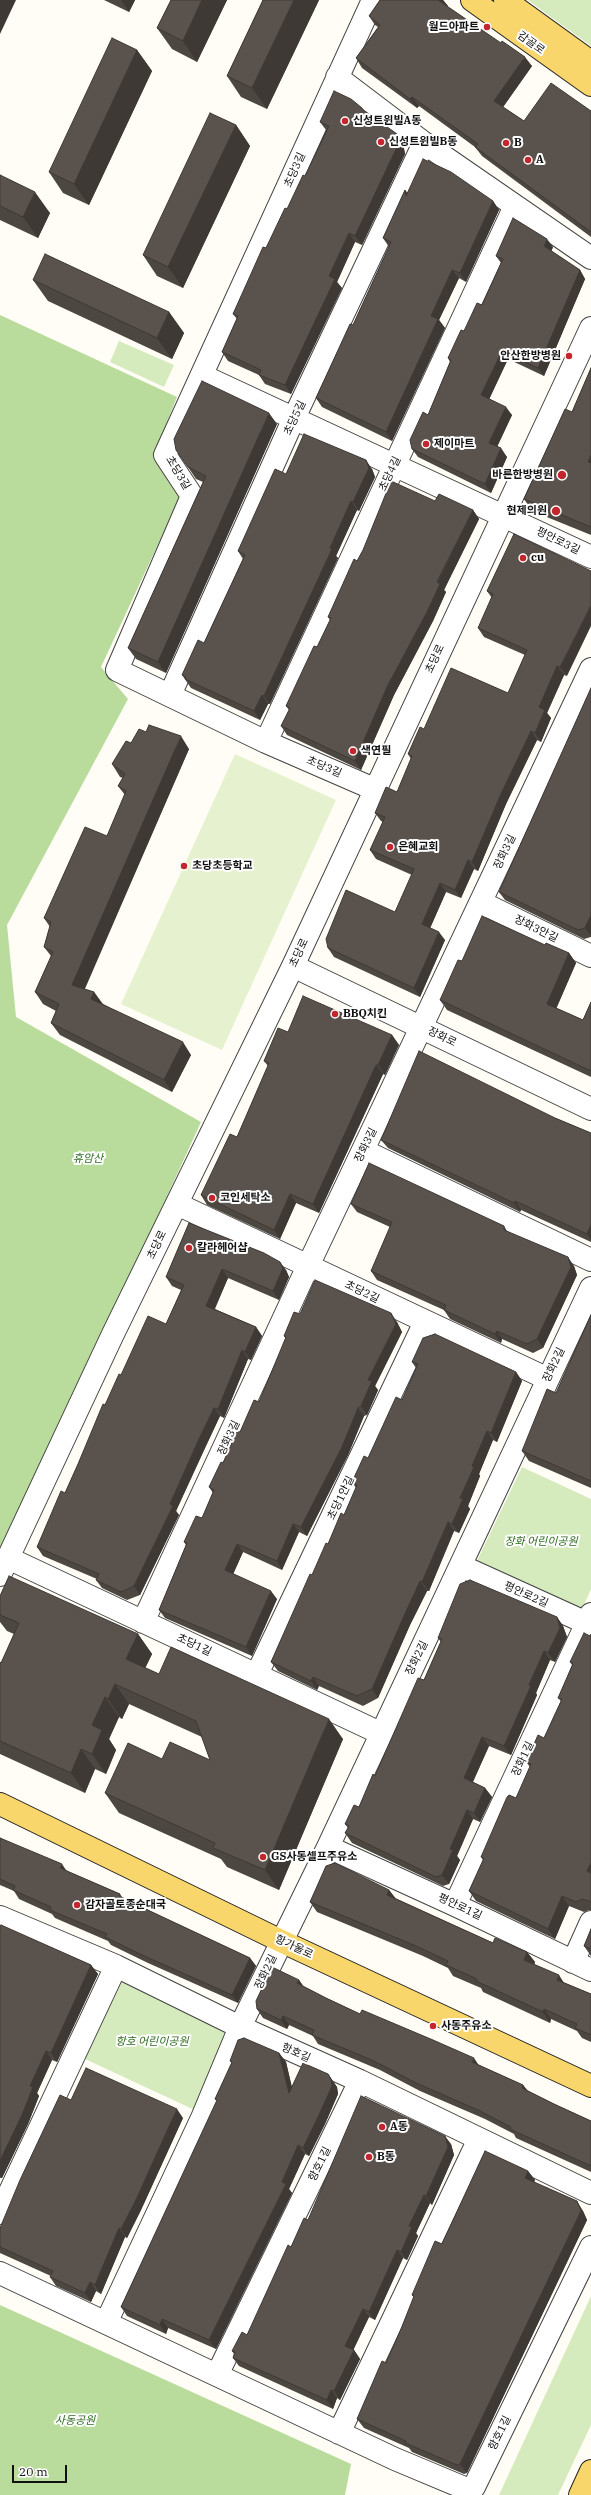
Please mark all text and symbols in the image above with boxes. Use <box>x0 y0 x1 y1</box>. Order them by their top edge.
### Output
place label: 월드아파트 <box>428 20 479 34</box>
marker: 월드아파트 <box>482 22 492 32</box>
street label: 감골로 <box>515 29 547 57</box>
place label: 신성트윈빌A동 <box>353 114 421 128</box>
marker: 신성트윈빌A동 <box>340 116 350 126</box>
place label: 신성트윈빌B동 <box>389 135 457 149</box>
place label: B <box>514 136 522 150</box>
marker: 신성트윈빌B동 <box>376 137 386 147</box>
marker: B <box>501 138 511 148</box>
street label: 초당3길 <box>281 150 309 190</box>
place label: A <box>536 153 544 167</box>
marker: A <box>523 155 533 165</box>
place label: 안산한방병원 <box>500 349 561 363</box>
marker: 안산한방병원 <box>564 351 574 361</box>
street label: 초당5길 <box>281 398 309 438</box>
place label: 제이마트 <box>434 437 474 451</box>
marker: 제이마트 <box>421 439 431 449</box>
street label: 초당3길 <box>163 454 193 492</box>
street label: 초당4길 <box>376 454 404 494</box>
place label: 바른한방병원 <box>492 468 553 482</box>
marker: 바른한방병원 <box>556 469 568 481</box>
place label: 현제의원 <box>507 504 547 518</box>
marker: 현제의원 <box>550 505 562 517</box>
street label: 평안로3길 <box>534 525 582 557</box>
place label: cu <box>531 551 544 565</box>
marker: cu <box>518 553 528 563</box>
street label: 초당로 <box>423 642 447 676</box>
place label: 색연필 <box>361 744 391 758</box>
marker: 색연필 <box>348 746 358 756</box>
street label: 초당3길 <box>304 754 344 780</box>
street label: 장화3길 <box>491 832 519 872</box>
place label: 은혜교회 <box>398 840 438 854</box>
marker: 은혜교회 <box>385 842 395 852</box>
place label: 초당초등학교 <box>192 859 253 873</box>
marker: 초당초등학교 <box>179 861 189 871</box>
street label: 장화3안길 <box>512 913 560 945</box>
street label: 초당로 <box>287 936 311 970</box>
place label: BBQ치킨 <box>343 1007 387 1021</box>
marker: BBQ치킨 <box>330 1009 340 1019</box>
street label: 장화로 <box>425 1024 459 1050</box>
street label: 장화3길 <box>352 1125 380 1165</box>
park label: 휴암산 <box>73 1152 103 1166</box>
place label: 코인세탁소 <box>220 1191 271 1205</box>
marker: 코인세탁소 <box>207 1193 217 1203</box>
street label: 초당로 <box>144 1228 170 1262</box>
place label: 칼라헤어샵 <box>197 1241 248 1255</box>
marker: 칼라헤어샵 <box>184 1243 194 1253</box>
street label: 초당2길 <box>342 1278 382 1306</box>
street label: 장화2길 <box>540 1345 568 1385</box>
street label: 장화3길 <box>215 1418 243 1458</box>
street label: 초당1안길 <box>325 1474 357 1522</box>
park label: 장화 어린이공원 <box>504 1535 578 1549</box>
street label: 평안로2길 <box>502 1579 550 1611</box>
street label: 초당1길 <box>174 1631 214 1659</box>
street label: 장화2길 <box>403 1638 431 1678</box>
street label: 장화1길 <box>509 1739 537 1779</box>
place label: GS사동셀프주유소 <box>271 1850 357 1864</box>
marker: GS사동셀프주유소 <box>258 1852 268 1862</box>
street label: 평안로1길 <box>436 1891 484 1923</box>
place label: 감자골토종순대국 <box>85 1898 166 1912</box>
marker: 감자골토종순대국 <box>72 1900 82 1910</box>
street label: 항가울로 <box>273 1932 315 1962</box>
street label: 장화2길 <box>252 1952 280 1992</box>
place label: 사동주유소 <box>441 2019 492 2033</box>
marker: 사동주유소 <box>428 2021 438 2031</box>
park label: 항호 어린이공원 <box>115 2035 189 2049</box>
street label: 항호길 <box>279 2041 313 2065</box>
place label: A동 <box>390 2120 408 2134</box>
marker: A동 <box>377 2122 387 2132</box>
street label: 항호1길 <box>306 2144 334 2184</box>
place label: B동 <box>377 2150 395 2164</box>
marker: B동 <box>364 2152 374 2162</box>
street label: 항호1길 <box>486 2413 514 2453</box>
park label: 사동공원 <box>55 2414 95 2428</box>
scale bar <box>14 2457 69 2483</box>
text: 20 m <box>19 2464 48 2479</box>

